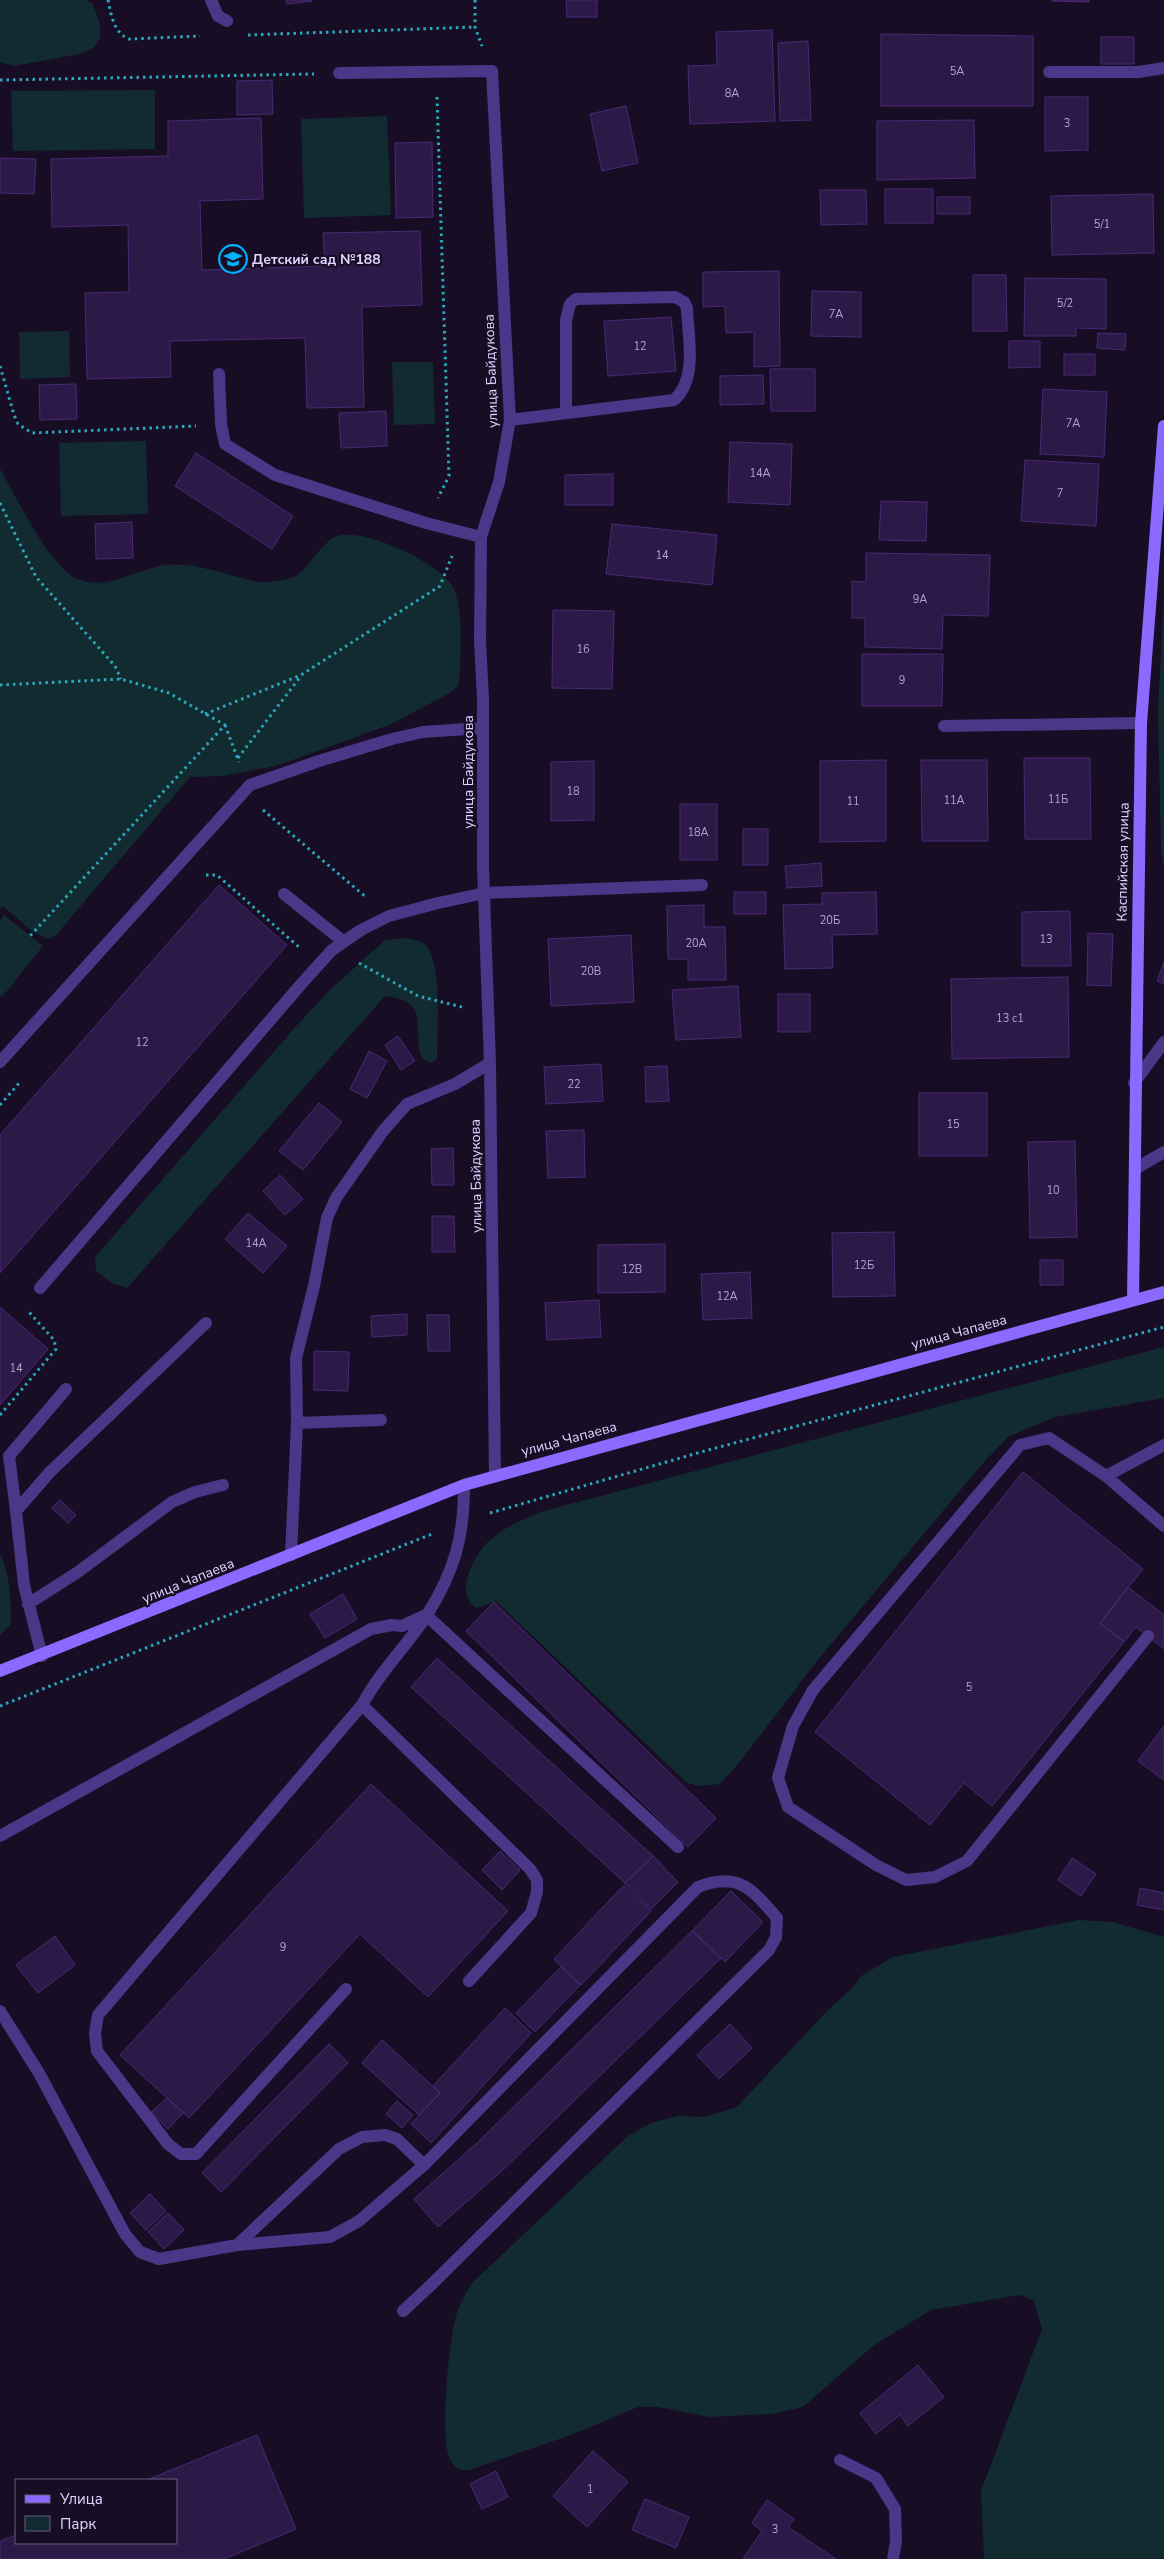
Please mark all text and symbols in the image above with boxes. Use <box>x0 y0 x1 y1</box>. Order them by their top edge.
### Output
house number: 5А <box>950 64 964 79</box>
house number: 8А <box>725 86 739 101</box>
house number: 3 <box>1064 116 1070 131</box>
house number: 5/1 <box>1094 217 1110 232</box>
school or university icon: Детский сад №188 <box>218 244 248 274</box>
place label: Детский сад №188 <box>252 250 381 269</box>
house number: 5/2 <box>1057 296 1073 311</box>
house number: 7А <box>829 307 843 322</box>
street label: улица Байдукова <box>480 314 502 428</box>
house number: 12 <box>633 339 647 354</box>
house number: 7А <box>1066 416 1080 431</box>
house number: 14А <box>749 466 771 481</box>
house number: 7 <box>1057 486 1063 501</box>
house number: 14 <box>655 548 669 563</box>
house number: 9А <box>913 592 927 607</box>
house number: 16 <box>576 642 590 657</box>
house number: 9 <box>899 673 905 688</box>
street label: улица Байдукова <box>459 715 478 829</box>
house number: 18 <box>566 784 580 799</box>
house number: 11Б <box>1048 792 1068 807</box>
house number: 11А <box>943 793 965 808</box>
house number: 11 <box>846 794 860 809</box>
street label: Каспийская улица <box>1112 802 1134 922</box>
house number: 18А <box>687 825 709 840</box>
house number: 20Б <box>820 913 840 928</box>
house number: 13 <box>1039 932 1053 947</box>
house number: 20А <box>685 936 707 951</box>
house number: 20В <box>581 964 601 979</box>
house number: 13 с1 <box>996 1011 1024 1026</box>
house number: 12 <box>135 1035 149 1050</box>
house number: 22 <box>567 1077 581 1092</box>
house number: 15 <box>946 1117 960 1132</box>
street label: улица Байдукова <box>466 1119 486 1233</box>
house number: 10 <box>1046 1183 1060 1198</box>
house number: 14А <box>245 1236 267 1251</box>
house number: 12Б <box>854 1258 874 1273</box>
house number: 12В <box>622 1262 642 1277</box>
house number: 12А <box>716 1289 738 1304</box>
street label: улица Чапаева <box>909 1310 1009 1354</box>
house number: 14 <box>9 1361 23 1376</box>
street label: улица Чапаева <box>519 1417 619 1461</box>
street label: улица Чапаева <box>139 1554 237 1608</box>
house number: 5 <box>966 1680 973 1695</box>
house number: 9 <box>280 1940 286 1955</box>
legend <box>15 2479 178 2544</box>
house number: 1 <box>587 2482 593 2497</box>
text: Улица <box>59 2489 103 2509</box>
text: Парк <box>60 2514 96 2534</box>
house number: 3 <box>772 2522 778 2537</box>

